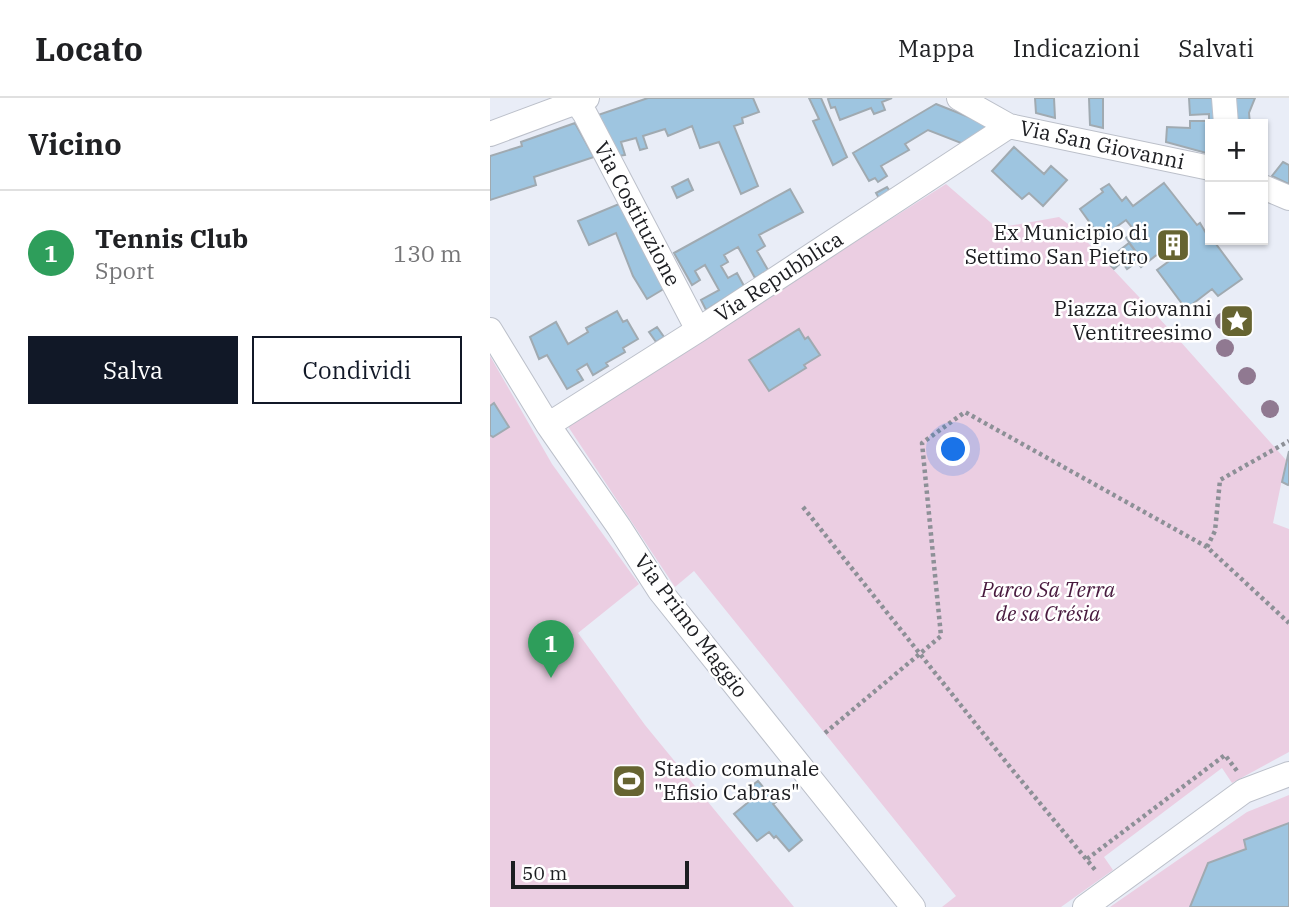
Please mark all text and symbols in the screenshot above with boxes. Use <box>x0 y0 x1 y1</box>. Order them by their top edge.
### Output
text: Locato <box>35 27 143 70</box>
text: Mappa <box>898 32 975 64</box>
text: Indicazioni <box>1013 32 1140 64</box>
text: Salvati <box>1178 32 1254 64</box>
street label: Via San Giovanni <box>1017 113 1187 175</box>
map controls <box>1205 119 1268 245</box>
button: + <box>1205 119 1268 182</box>
text: Vicino <box>28 124 122 163</box>
street label: Via Costituzione <box>588 136 688 291</box>
button: − <box>1205 182 1268 245</box>
place label: Ex Municipio di Settimo San Pietro <box>965 218 1148 270</box>
text: Tennis Club <box>95 221 248 255</box>
street label: Via Repubblica <box>709 224 848 328</box>
building icon: Ex Municipio di Settimo San Pietro <box>1154 226 1192 264</box>
text: 1 <box>44 238 58 268</box>
text: 130 m <box>393 238 462 268</box>
text: Sport <box>95 255 154 285</box>
place label: Piazza Giovanni Ventitreesimo <box>1054 294 1212 346</box>
place icon: Piazza Giovanni Ventitreesimo <box>1218 302 1256 340</box>
button: Salva <box>28 336 238 404</box>
button: Condividi <box>252 336 462 404</box>
your location <box>936 432 970 466</box>
street label: Via Primo Maggio <box>629 548 755 703</box>
park label: Parco Sa Terra de sa Crésia <box>980 575 1116 627</box>
pin: 1 <box>528 620 574 678</box>
place label: Stadio comunale "Efisio Cabras" <box>654 754 819 806</box>
sports icon: Stadio comunale "Efisio Cabras" <box>610 762 648 800</box>
scale bar <box>511 858 690 890</box>
text: 50 m <box>522 861 567 885</box>

